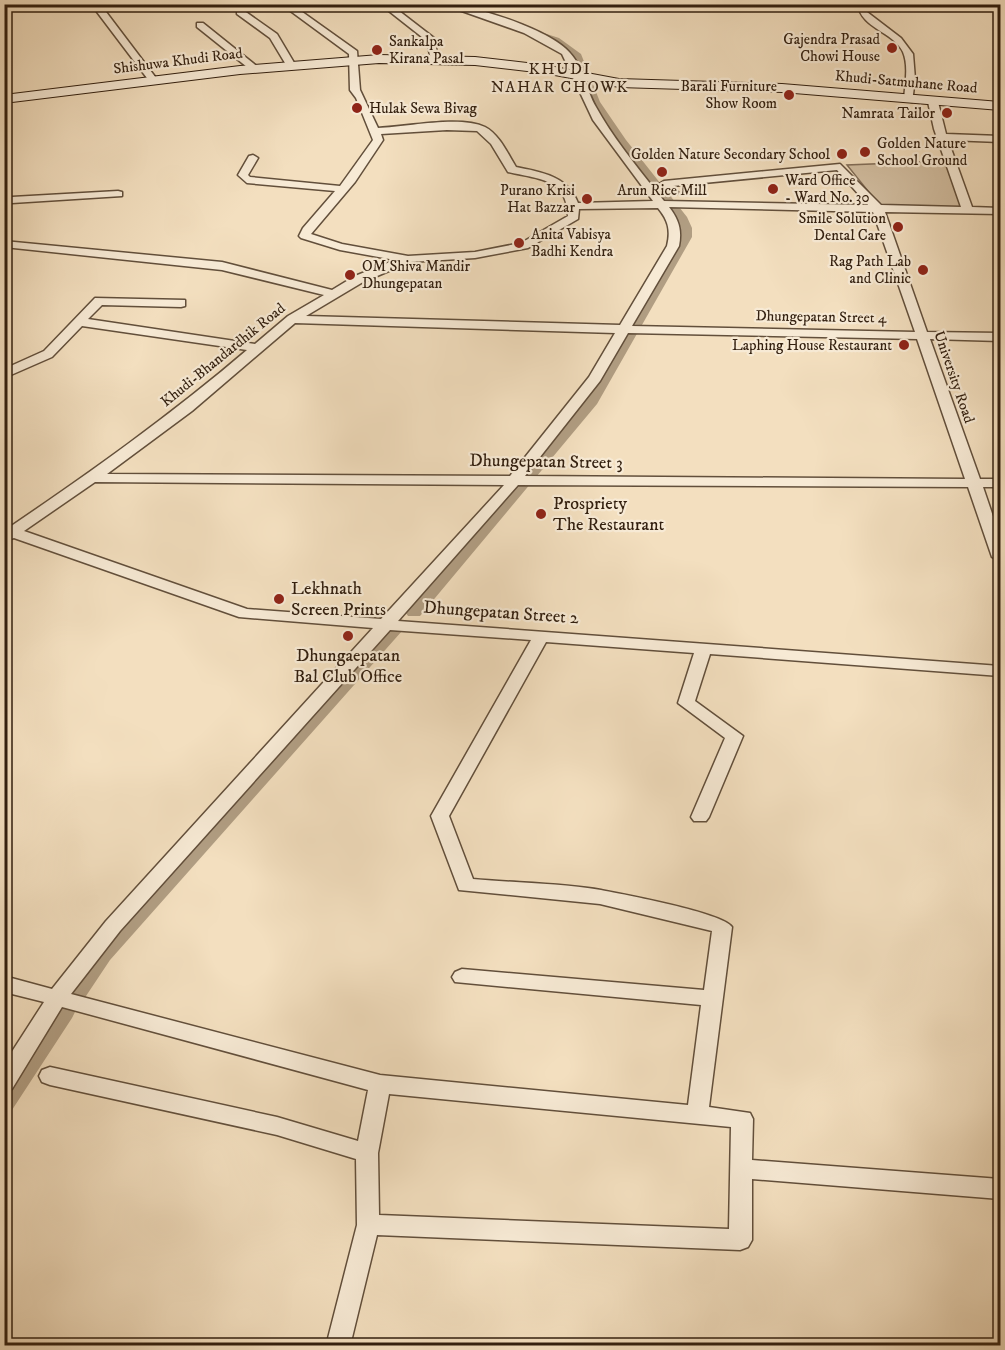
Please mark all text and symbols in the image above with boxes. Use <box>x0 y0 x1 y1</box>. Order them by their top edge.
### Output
place label: Gajendra Prasad Chowi House <box>783 30 881 66</box>
place label: Sankalpa Kirana Pasal <box>389 32 464 68</box>
marker: Gajendra Prasad Chowi House <box>885 41 899 55</box>
marker: Sankalpa Kirana Pasal <box>370 43 384 57</box>
street label: Shishuwa Khudi Road <box>112 44 244 78</box>
district label: KHUDI NAHAR CHOWK <box>491 59 629 97</box>
street label: Khudi-Satmuhane Road <box>834 66 979 98</box>
place label: Barali Furniture Show Room <box>680 77 777 113</box>
marker: Barali Furniture Show Room <box>782 88 796 102</box>
place label: Hulak Sewa Bivag <box>369 99 478 118</box>
marker: Hulak Sewa Bivag <box>350 101 364 115</box>
place label: Namrata Tailor <box>842 104 935 123</box>
marker: Namrata Tailor <box>940 106 954 120</box>
place label: Golden Nature School Ground <box>877 134 968 170</box>
place label: Golden Nature Secondary School <box>631 145 830 164</box>
marker: Golden Nature School Ground <box>858 145 872 159</box>
marker: Golden Nature Secondary School <box>835 147 849 161</box>
marker: Arun Rice Mill <box>655 165 669 179</box>
place label: Ward Office - Ward No. 30 <box>784 171 870 207</box>
place label: Purano Krisi Hat Bazzar <box>500 181 575 217</box>
place label: Arun Rice Mill <box>617 181 707 200</box>
marker: Ward Office - Ward No. 30 <box>766 182 780 196</box>
marker: Purano Krisi Hat Bazzar <box>580 192 594 206</box>
place label: Smile Solution Dental Care <box>799 209 886 245</box>
marker: Smile Solution Dental Care <box>891 220 905 234</box>
place label: Anita Vabisya Badhi Kendra <box>531 225 614 261</box>
marker: Anita Vabisya Badhi Kendra <box>512 236 526 250</box>
place label: Rag Path Lab and Clinic <box>829 252 912 288</box>
place label: OM Shiva Mandir Dhungepatan <box>362 257 470 293</box>
marker: Rag Path Lab and Clinic <box>916 263 930 277</box>
marker: OM Shiva Mandir Dhungepatan <box>343 268 357 282</box>
street label: Khudi-Bhandardhik Road <box>157 299 290 411</box>
street label: Dhungepatan Street 4 <box>755 306 887 328</box>
street label: University Road <box>929 328 979 426</box>
place label: Laphing House Restaurant <box>732 336 892 355</box>
marker: Laphing House Restaurant <box>897 338 911 352</box>
street label: Dhungepatan Street 3 <box>469 450 623 474</box>
place label: Prospriety The Restaurant <box>553 493 664 536</box>
marker: Prospriety The Restaurant <box>534 507 548 521</box>
place label: Lekhnath Screen Prints <box>291 578 386 621</box>
marker: Lekhnath Screen Prints <box>272 592 286 606</box>
street label: Dhungepatan Street 2 <box>423 597 580 629</box>
marker: Dhungaepatan Bal Club Office <box>341 629 355 643</box>
place label: Dhungaepatan Bal Club Office <box>294 645 402 688</box>

